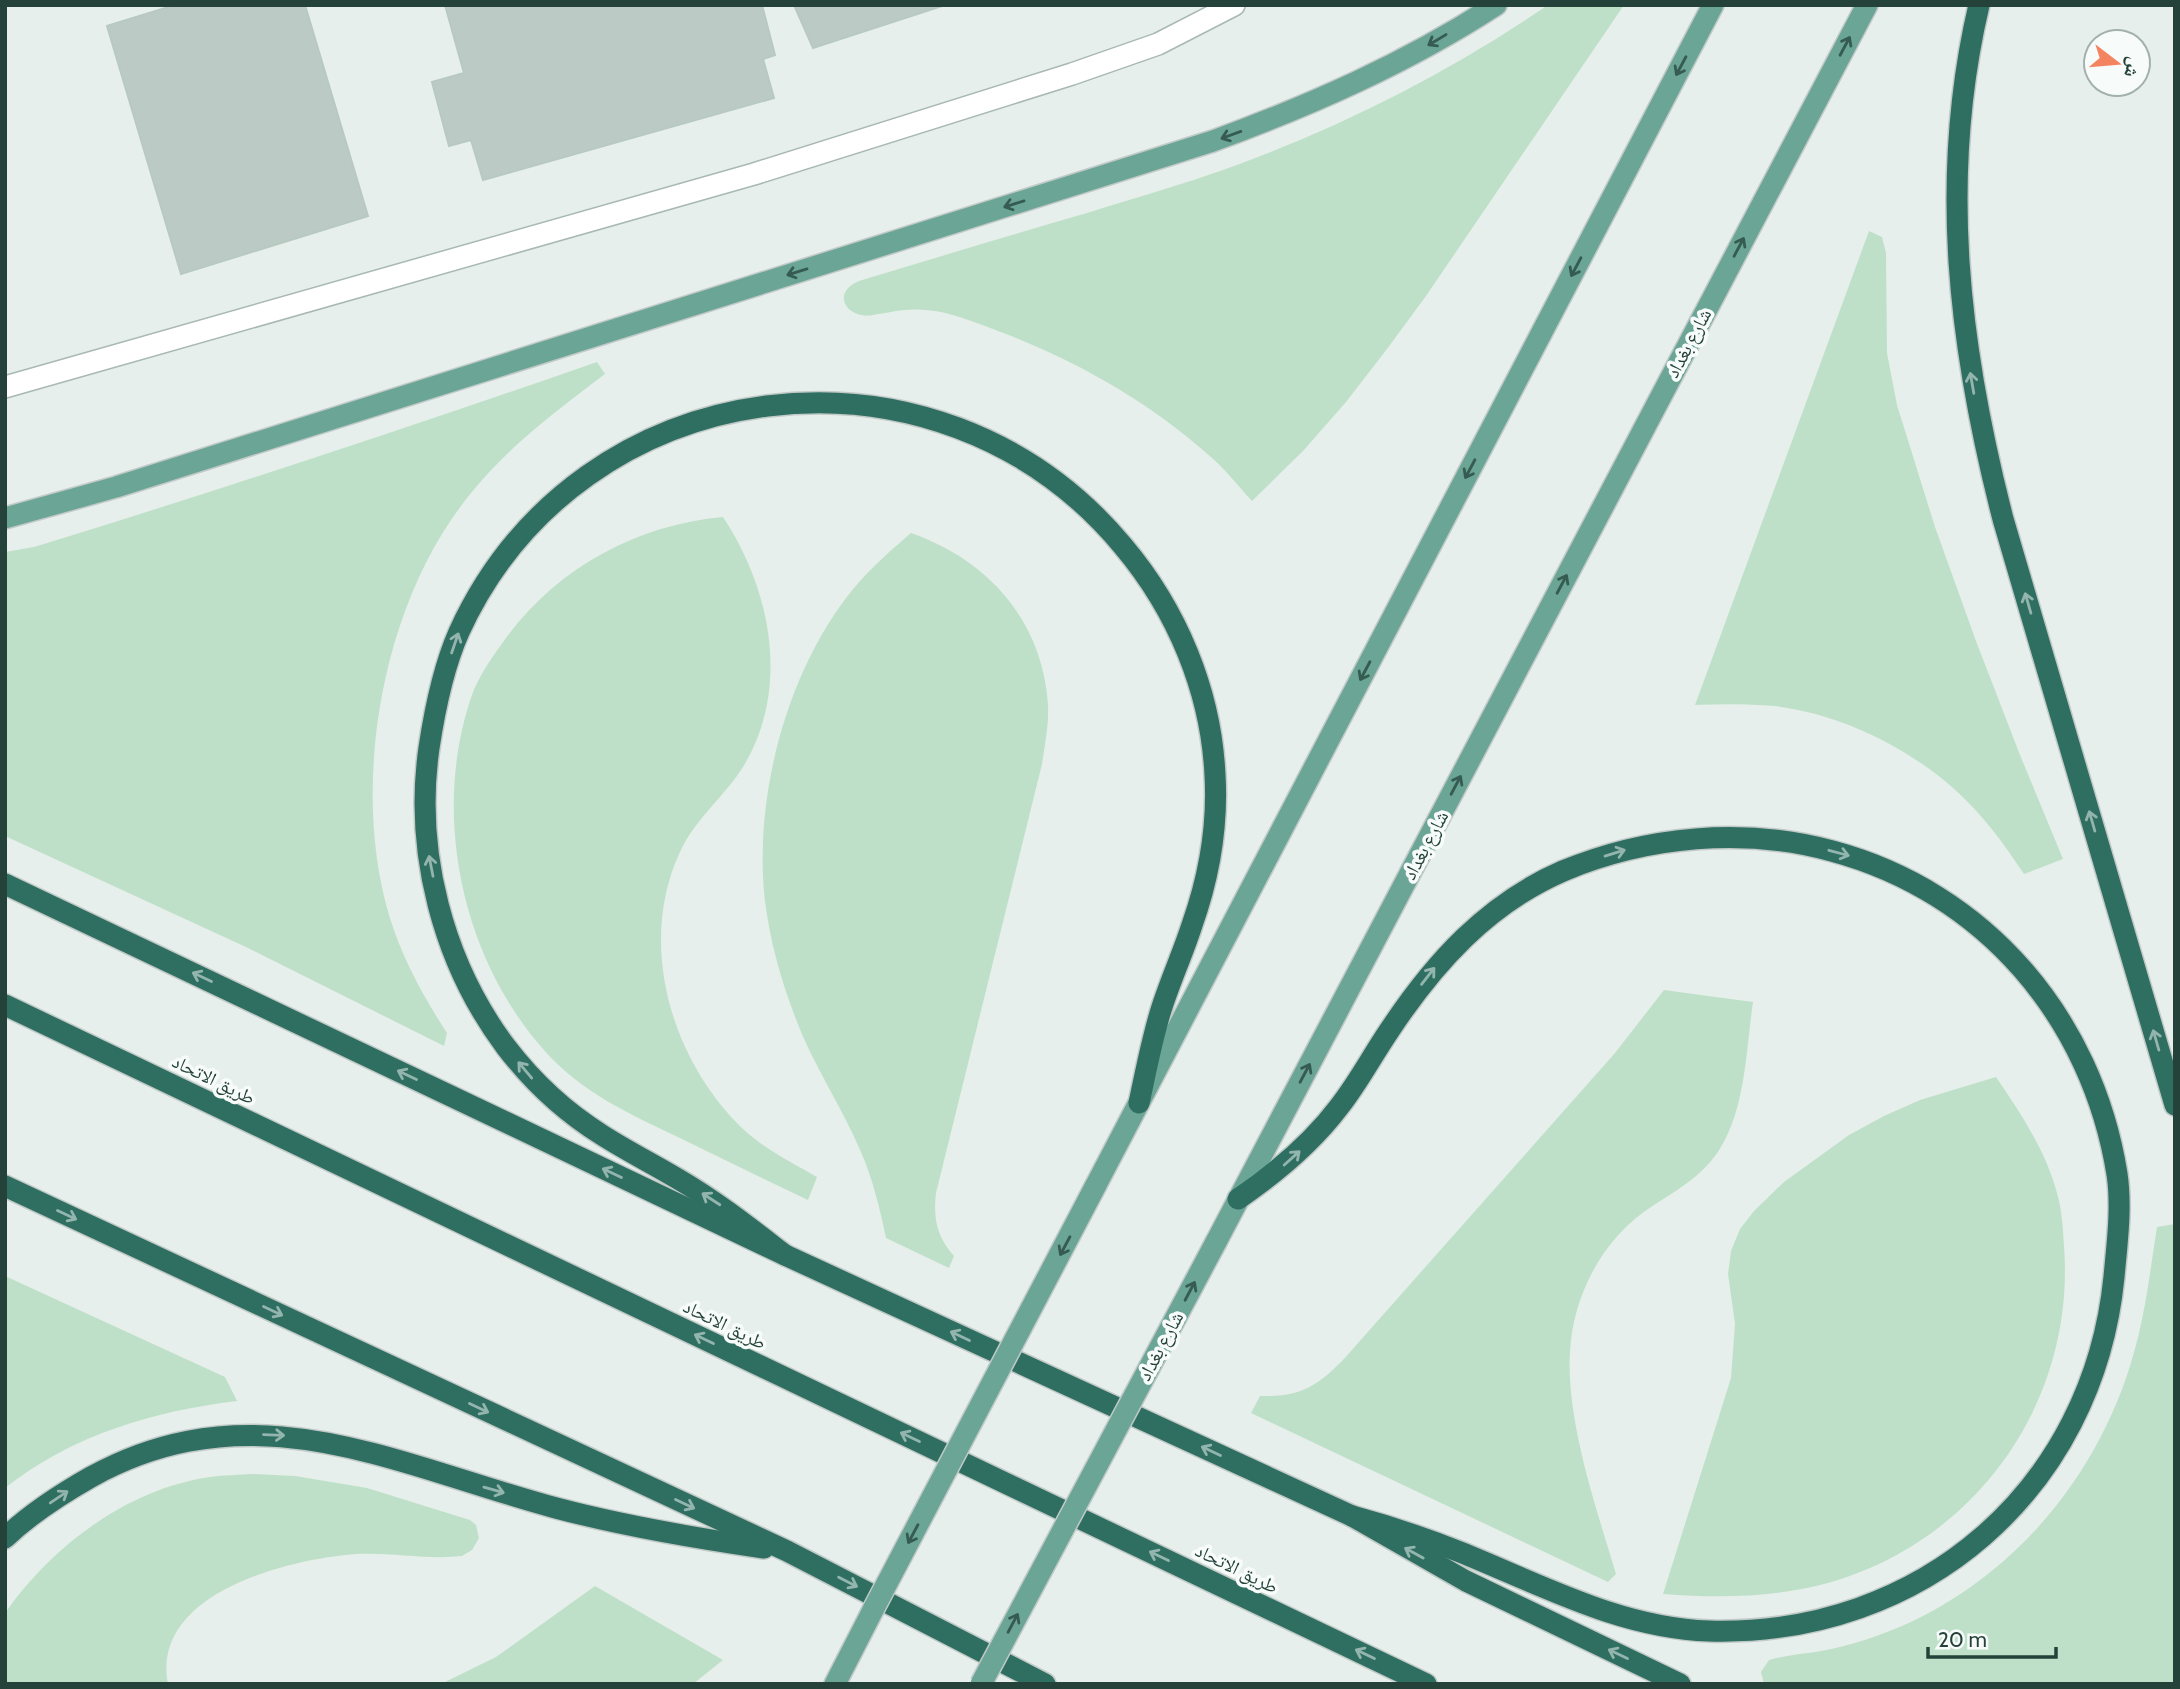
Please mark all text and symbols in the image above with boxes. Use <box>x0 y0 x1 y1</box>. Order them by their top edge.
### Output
north arrow <box>2082 28 2152 98</box>
one-way arrow <box>1428 34 1448 48</box>
one-way arrow <box>1839 36 1852 57</box>
one-way arrow <box>1674 55 1687 76</box>
text: ش <box>2119 55 2147 80</box>
one-way arrow <box>1220 129 1242 142</box>
one-way arrow <box>1003 198 1025 211</box>
one-way arrow <box>1732 238 1746 258</box>
one-way arrow <box>1568 257 1582 277</box>
one-way arrow <box>786 267 808 280</box>
street label: شارع بغداد <box>1661 305 1716 382</box>
one-way arrow <box>1965 372 1979 395</box>
one-way arrow <box>1463 458 1477 479</box>
one-way arrow <box>1555 574 1569 595</box>
one-way arrow <box>2021 592 2034 615</box>
one-way arrow <box>450 633 462 655</box>
one-way arrow <box>1358 660 1371 681</box>
one-way arrow <box>1450 775 1463 796</box>
street label: شارع بغداد <box>1398 807 1453 884</box>
one-way arrow <box>2084 811 2097 833</box>
one-way arrow <box>1603 846 1625 859</box>
one-way arrow <box>1828 847 1850 860</box>
one-way arrow <box>423 855 437 878</box>
one-way arrow <box>1421 968 1436 986</box>
one-way arrow <box>192 970 213 984</box>
one-way arrow <box>2148 1029 2161 1051</box>
street label: طريق الاتحاد <box>169 1050 259 1109</box>
one-way arrow <box>517 1061 533 1079</box>
one-way arrow <box>1298 1064 1312 1084</box>
one-way arrow <box>397 1068 418 1081</box>
one-way arrow <box>1283 1149 1300 1166</box>
one-way arrow <box>602 1166 624 1179</box>
one-way arrow <box>701 1192 721 1206</box>
one-way arrow <box>56 1209 77 1222</box>
one-way arrow <box>1057 1235 1071 1256</box>
one-way arrow <box>1183 1281 1197 1301</box>
street label: طريق الاتحاد <box>680 1295 770 1354</box>
one-way arrow <box>262 1305 283 1319</box>
street label: شارع بغداد <box>1133 1308 1188 1385</box>
one-way arrow <box>950 1328 971 1342</box>
one-way arrow <box>694 1332 716 1345</box>
one-way arrow <box>468 1401 489 1415</box>
one-way arrow <box>262 1429 285 1442</box>
one-way arrow <box>900 1430 921 1443</box>
one-way arrow <box>1201 1444 1223 1457</box>
one-way arrow <box>482 1484 504 1497</box>
one-way arrow <box>49 1489 68 1504</box>
one-way arrow <box>674 1498 696 1511</box>
one-way arrow <box>906 1523 919 1544</box>
street label: طريق الاتحاد <box>1192 1539 1282 1598</box>
one-way arrow <box>1405 1546 1425 1560</box>
one-way arrow <box>1149 1549 1170 1563</box>
one-way arrow <box>837 1576 858 1590</box>
one-way arrow <box>1006 1614 1020 1634</box>
scale bar <box>1928 1616 2056 1660</box>
text: 20 m <box>1938 1627 1987 1652</box>
one-way arrow <box>1354 1647 1375 1660</box>
one-way arrow <box>1608 1647 1629 1661</box>

